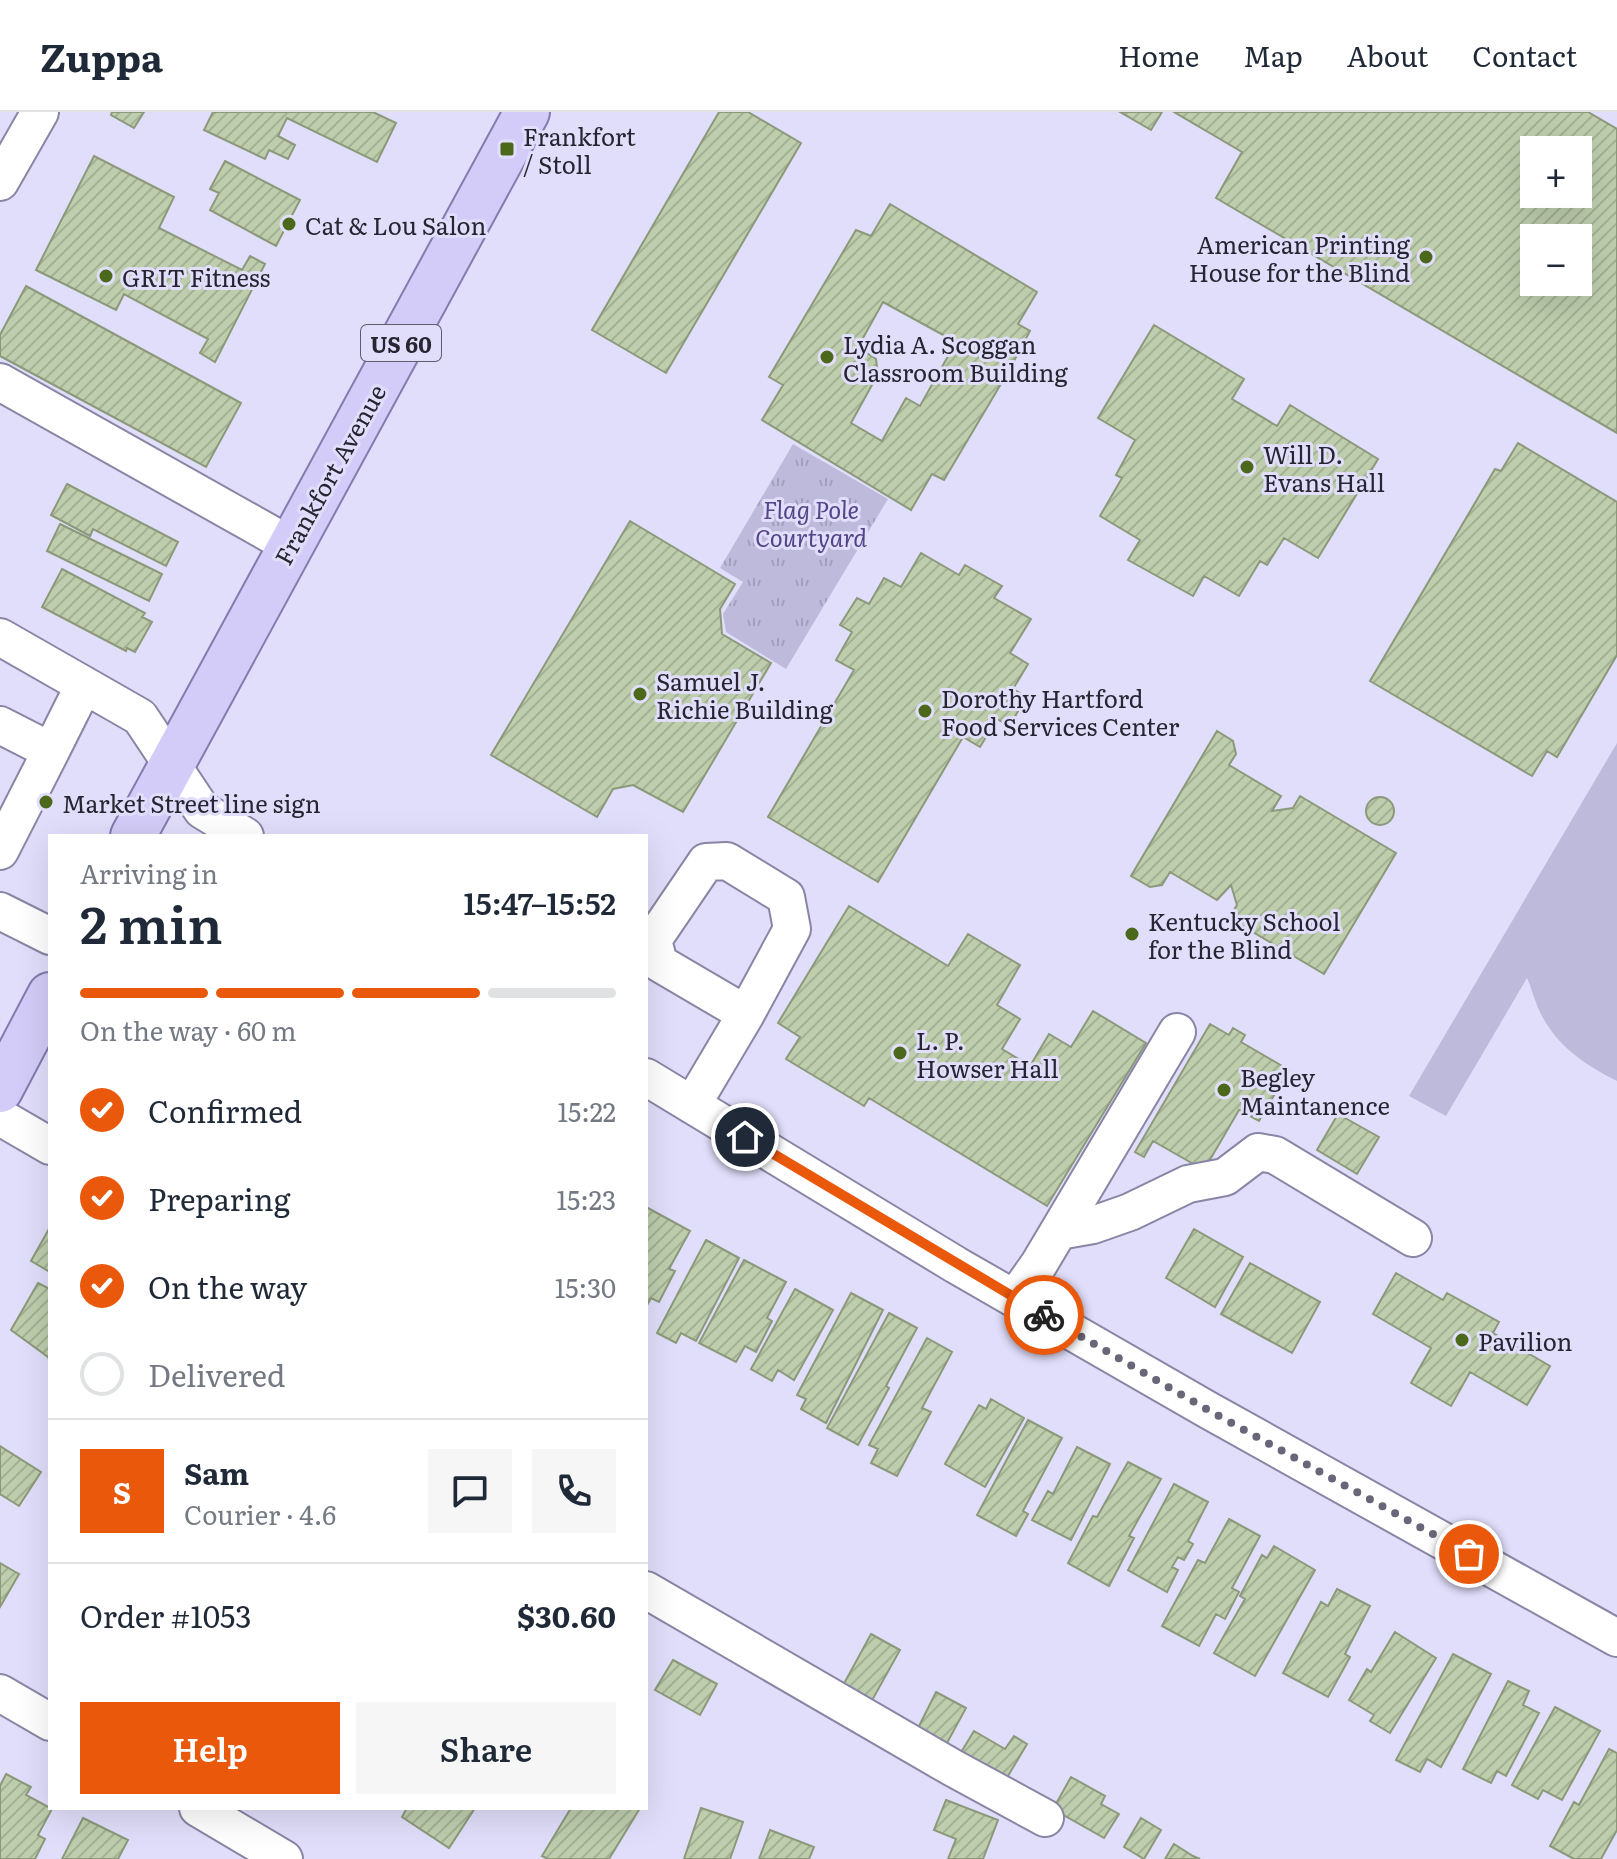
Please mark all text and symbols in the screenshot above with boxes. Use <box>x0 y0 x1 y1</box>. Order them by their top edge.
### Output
text: Zuppa <box>40 27 163 84</box>
text: Home <box>1118 34 1199 76</box>
text: Map <box>1243 34 1303 76</box>
text: About <box>1347 34 1428 76</box>
text: Contact <box>1472 34 1577 76</box>
place label: Frankfort / Stoll <box>523 118 636 181</box>
map controls <box>1520 136 1592 296</box>
button: + <box>1520 136 1592 208</box>
marker: Frankfort / Stoll <box>498 140 516 158</box>
place label: Cat & Lou Salon <box>305 207 486 242</box>
marker: Cat & Lou Salon <box>280 215 298 233</box>
button: − <box>1520 224 1592 296</box>
place label: American Printing House for the Blind <box>1189 226 1411 289</box>
marker: American Printing House for the Blind <box>1417 248 1435 266</box>
place label: GRIT Fitness <box>122 259 271 294</box>
marker: GRIT Fitness <box>97 267 115 285</box>
road number: US 60 <box>361 325 441 361</box>
place label: Lydia A. Scoggan Classroom Building <box>843 326 1068 389</box>
marker: Lydia A. Scoggan Classroom Building <box>818 348 836 366</box>
street label: Frankfort Avenue <box>265 377 393 571</box>
place label: Will D. Evans Hall <box>1263 436 1385 499</box>
marker: Will D. Evans Hall <box>1238 458 1256 476</box>
park label: Flag Pole Courtyard <box>755 491 867 554</box>
place label: Samuel J. Richie Building <box>656 663 834 726</box>
place label: Dorothy Hartford Food Services Center <box>941 680 1180 743</box>
marker: Samuel J. Richie Building <box>631 685 649 703</box>
marker: Dorothy Hartford Food Services Center <box>916 702 934 720</box>
place label: Market Street line sign <box>62 785 321 820</box>
marker: Market Street line sign <box>37 793 55 811</box>
text: Arriving in <box>80 853 218 892</box>
text: 15:47–15:52 <box>464 880 616 924</box>
text: 2 min <box>80 883 223 960</box>
place label: Kentucky School for the Blind <box>1148 903 1340 966</box>
marker: Kentucky School for the Blind <box>1123 925 1141 943</box>
text: On the way · 60 m <box>80 1010 297 1049</box>
place label: L. P. Howser Hall <box>916 1022 1059 1085</box>
marker: L. P. Howser Hall <box>891 1044 909 1062</box>
place label: Begley Maintanence <box>1240 1059 1390 1122</box>
marker: Begley Maintanence <box>1215 1081 1233 1099</box>
icon: check <box>80 1088 124 1132</box>
text: Confirmed <box>148 1088 302 1132</box>
text: 15:22 <box>557 1091 616 1130</box>
pin <box>711 1103 779 1171</box>
icon: home <box>723 1115 767 1159</box>
icon: check <box>80 1176 124 1220</box>
text: Preparing <box>148 1176 290 1220</box>
text: 15:23 <box>557 1179 616 1218</box>
icon: check <box>80 1264 124 1308</box>
text: On the way <box>148 1264 307 1308</box>
text: 15:30 <box>555 1267 616 1306</box>
courier <box>1004 1275 1084 1355</box>
icon: bike <box>1022 1293 1066 1337</box>
place label: Pavilion <box>1478 1323 1572 1358</box>
marker: Pavilion <box>1453 1331 1471 1349</box>
text: Delivered <box>148 1352 285 1396</box>
button: chat <box>428 1449 512 1533</box>
button: phone <box>532 1449 616 1533</box>
text: Sam <box>184 1450 249 1494</box>
text: S <box>113 1469 131 1513</box>
text: Courier · 4.6 <box>184 1494 336 1533</box>
pin <box>1435 1520 1503 1588</box>
icon: bag <box>1447 1532 1491 1576</box>
text: Order #1053 <box>80 1593 251 1637</box>
text: $30.60 <box>517 1593 616 1637</box>
button: Help <box>80 1702 340 1794</box>
button: Share <box>356 1702 616 1794</box>

